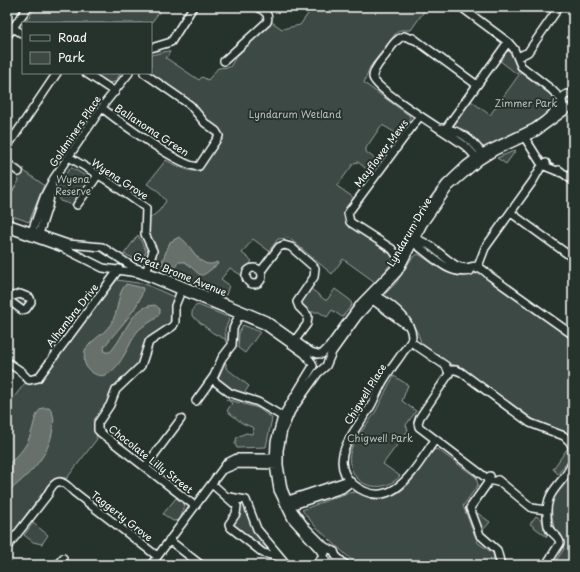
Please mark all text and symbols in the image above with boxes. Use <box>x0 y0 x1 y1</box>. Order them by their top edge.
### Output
legend <box>22 22 152 74</box>
text: Road <box>58 28 87 46</box>
text: Park <box>58 48 85 66</box>
street label: Goldminers Place <box>45 92 104 169</box>
park label: Zimmer Park <box>494 95 558 110</box>
street label: Ballanoma Green <box>112 100 192 159</box>
park label: Lyndarum Wetland <box>249 106 341 121</box>
street label: Mayflower Mews <box>350 115 412 190</box>
street label: Wyena Grove <box>89 155 152 203</box>
park label: Wyena Reserve <box>55 171 91 198</box>
street label: Lyndarum Drive <box>383 194 434 269</box>
street label: Great Brome Avenue <box>131 248 230 299</box>
street label: Alhambra Drive <box>42 279 101 350</box>
street label: Chigwell Place <box>340 360 389 427</box>
street label: Chocolate Lilly Street <box>106 421 197 496</box>
park label: Chigwell Park <box>347 430 413 445</box>
street label: Taggerty Grove <box>88 487 156 544</box>

